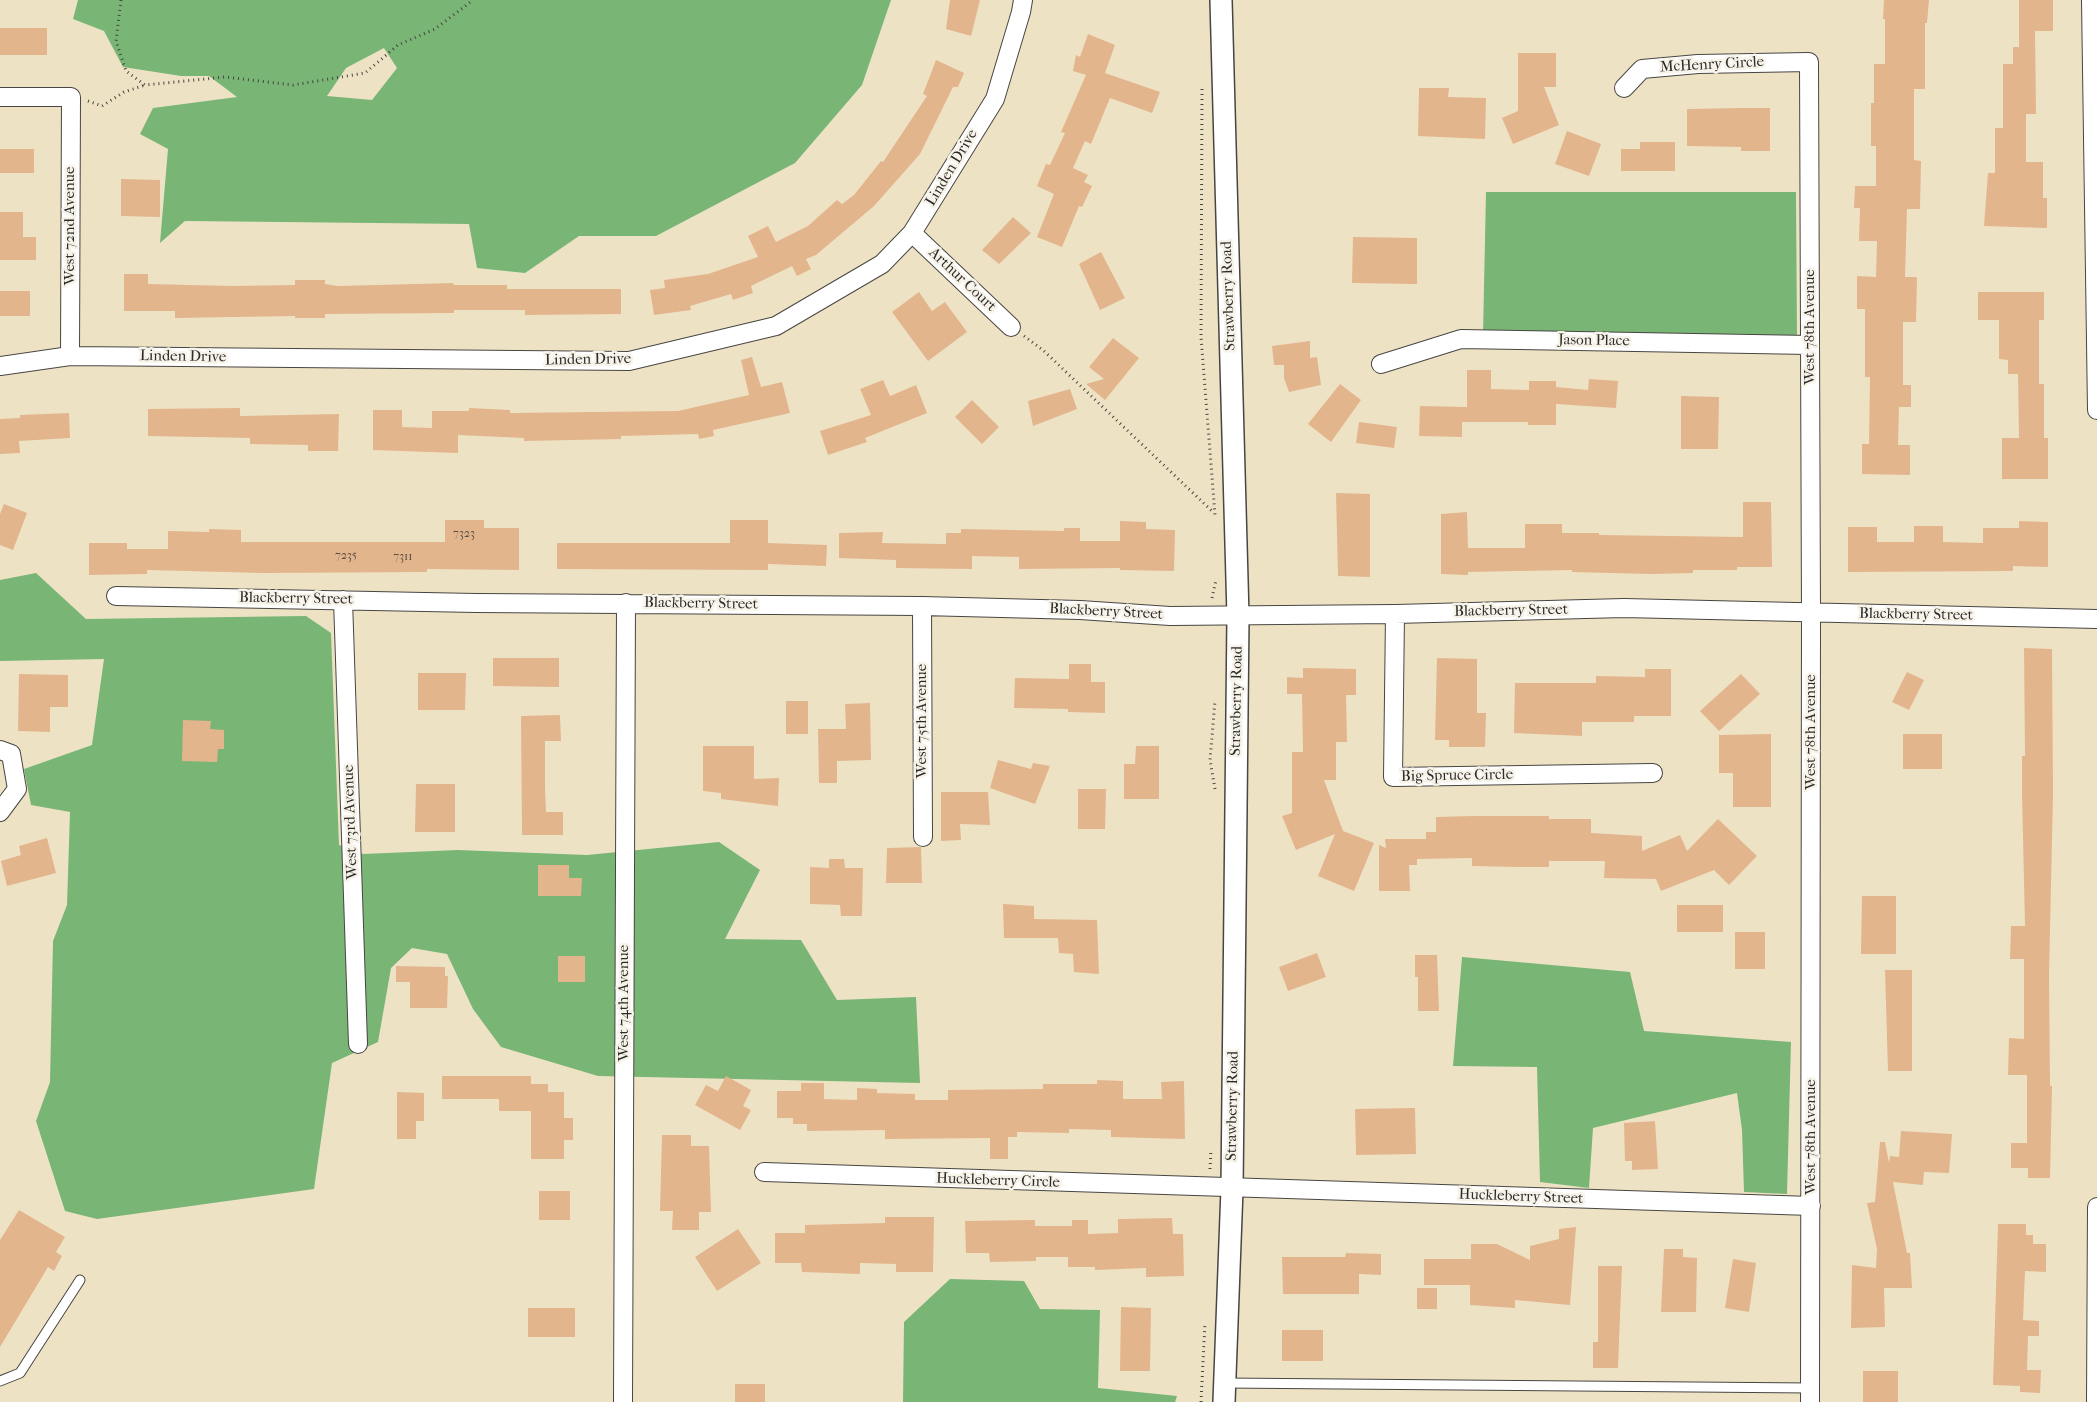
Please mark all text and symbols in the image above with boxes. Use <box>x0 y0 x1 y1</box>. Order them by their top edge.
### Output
street label: McHenry Circle <box>1659 53 1765 77</box>
street label: Linden Drive <box>922 126 982 210</box>
street label: West 72nd Avenue <box>61 167 79 285</box>
street label: Strawberry Road <box>1218 241 1240 351</box>
street label: Arthur Court <box>925 244 999 316</box>
street label: West 78th Avenue <box>1801 269 1819 385</box>
street label: Jason Place <box>1558 331 1630 351</box>
street label: Linden Drive <box>140 347 226 367</box>
street label: Linden Drive <box>545 350 631 370</box>
house number: 7323 <box>453 527 475 541</box>
house number: 7235 <box>335 549 357 563</box>
house number: 7311 <box>393 550 413 564</box>
street label: Blackberry Street <box>239 589 353 609</box>
street label: Blackberry Street <box>644 594 758 614</box>
street label: Blackberry Street <box>1049 600 1163 624</box>
street label: Blackberry Street <box>1454 601 1568 621</box>
street label: Blackberry Street <box>1859 605 1973 625</box>
street label: Strawberry Road <box>1227 646 1247 756</box>
street label: West 75th Avenue <box>913 664 931 778</box>
street label: West 78th Avenue <box>1802 674 1820 790</box>
street label: West 73rd Avenue <box>340 764 362 880</box>
street label: Big Spruce Circle <box>1401 766 1513 786</box>
street label: West 74th Avenue <box>615 945 633 1061</box>
street label: Strawberry Road <box>1223 1051 1243 1161</box>
street label: West 78th Avenue <box>1802 1079 1820 1195</box>
street label: Huckleberry Circle <box>936 1170 1060 1192</box>
street label: Huckleberry Street <box>1458 1186 1584 1208</box>

